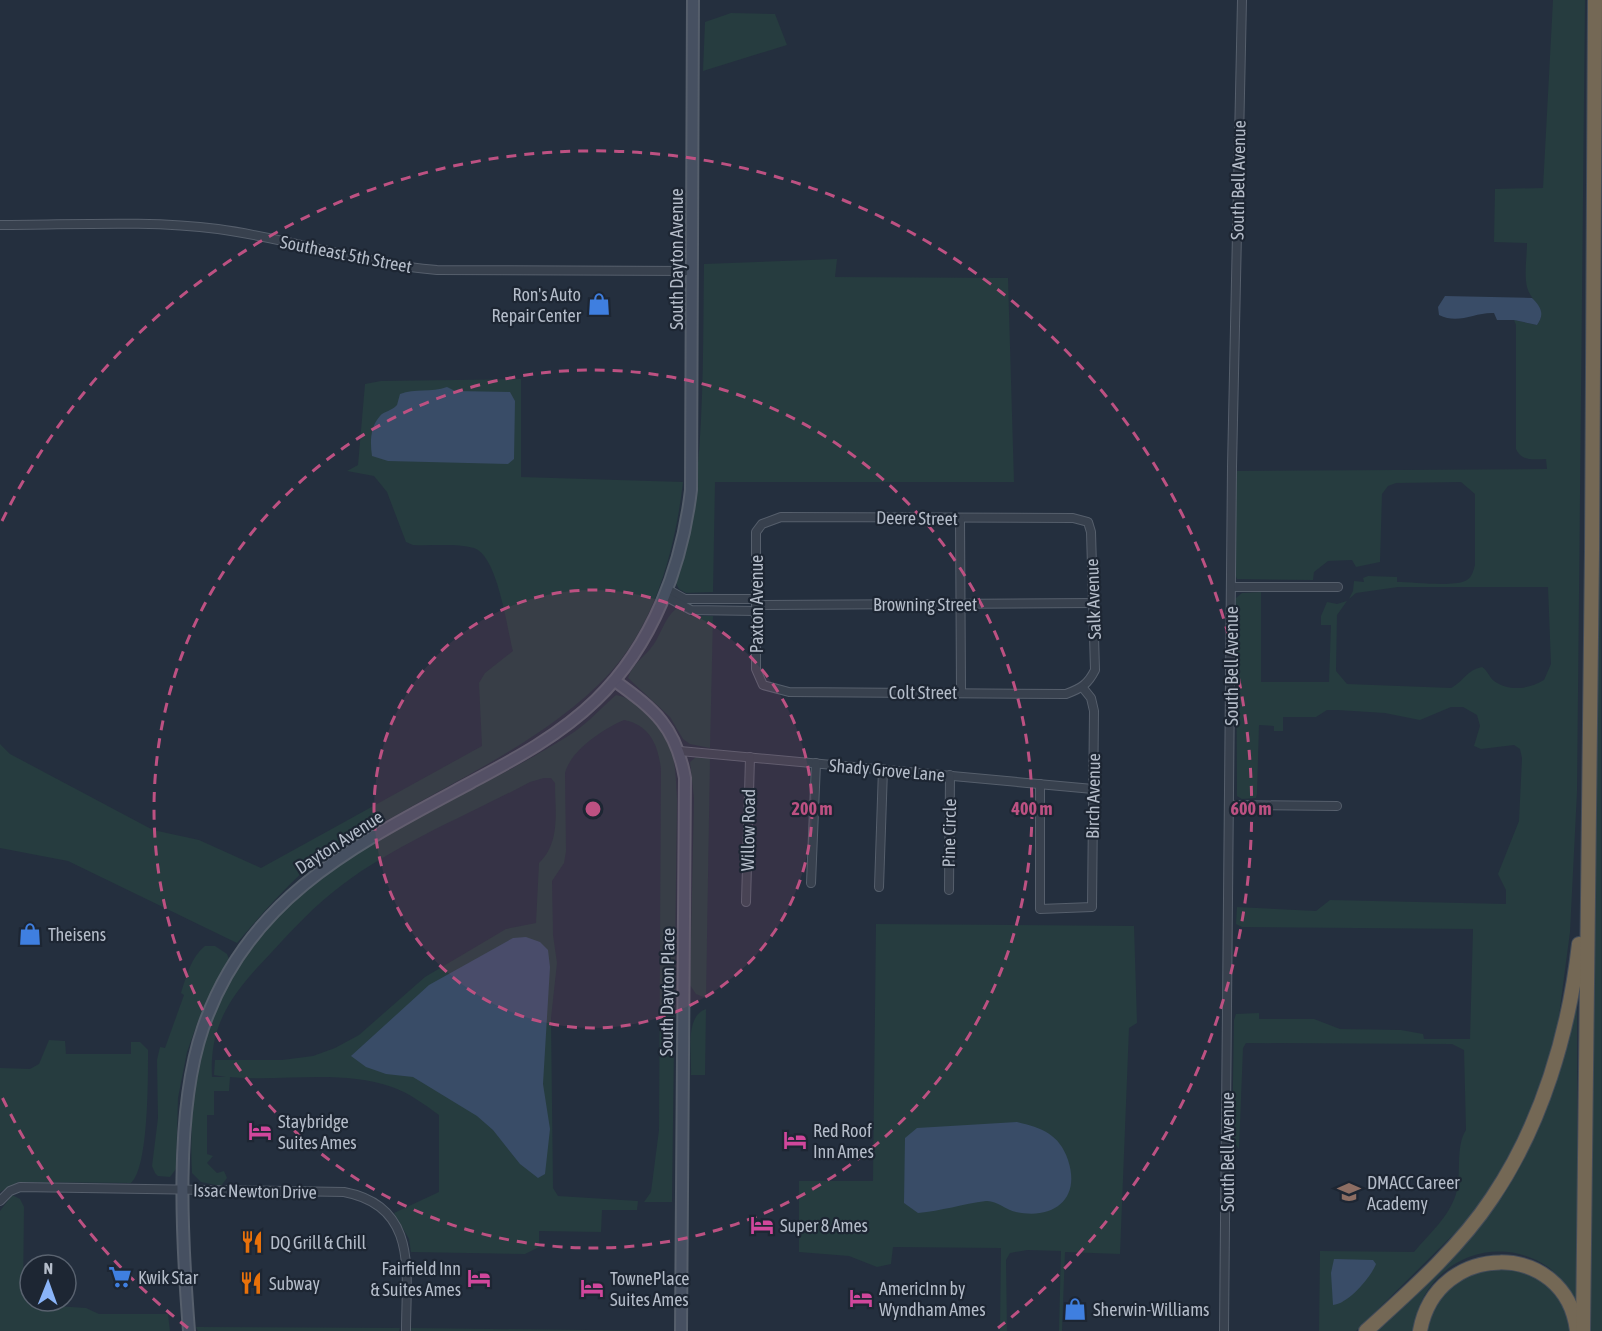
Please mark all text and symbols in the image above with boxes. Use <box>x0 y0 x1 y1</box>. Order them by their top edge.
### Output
street label: South Bell Avenue <box>1226 120 1250 240</box>
street label: South Dayton Avenue <box>666 188 687 330</box>
street label: Southeast 5th Street <box>278 231 414 277</box>
place label: Ron's Auto Repair Center <box>492 284 582 326</box>
shop icon: Ron's Auto Repair Center <box>586 291 612 317</box>
street label: Deere Street <box>876 507 958 529</box>
street label: Paxton Avenue <box>746 555 767 653</box>
street label: Salk Avenue <box>1081 558 1105 640</box>
street label: Browning Street <box>873 594 977 615</box>
street label: South Bell Avenue <box>1221 606 1242 726</box>
street label: Colt Street <box>889 682 957 703</box>
street label: Birch Avenue <box>1082 753 1104 839</box>
street label: Shady Grove Lane <box>828 754 946 786</box>
street label: Willow Road <box>737 789 759 871</box>
text: 200 m <box>792 798 832 819</box>
street label: Pine Circle <box>938 798 960 868</box>
text: 400 m <box>1011 798 1052 819</box>
text: 600 m <box>1231 798 1271 819</box>
centre of rings <box>583 799 603 819</box>
street label: Dayton Avenue <box>291 806 387 878</box>
shop icon: Theisens <box>17 921 43 947</box>
place label: Theisens <box>48 924 106 945</box>
street label: South Dayton Place <box>655 928 679 1056</box>
street label: South Bell Avenue <box>1217 1092 1238 1212</box>
place label: Staybridge Suites Ames <box>278 1111 357 1153</box>
hotel icon: Staybridge Suites Ames <box>247 1118 273 1144</box>
place label: Red Roof Inn Ames <box>813 1120 874 1162</box>
hotel icon: Red Roof Inn Ames <box>782 1127 808 1153</box>
place label: DMACC Career Academy <box>1367 1172 1460 1214</box>
street label: Issac Newton Drive <box>193 1179 317 1203</box>
school or university icon: DMACC Career Academy <box>1336 1179 1362 1205</box>
hotel icon: Super 8 Ames <box>749 1212 775 1238</box>
place label: Super 8 Ames <box>780 1215 868 1236</box>
restaurant icon: DQ Grill & Chill <box>239 1229 265 1255</box>
place label: DQ Grill & Chill <box>270 1232 367 1253</box>
north arrow <box>18 1253 78 1313</box>
place label: Fairfield Inn & Suites Ames <box>370 1258 461 1300</box>
text: N <box>43 1259 53 1277</box>
supermarket icon: Kwik Star <box>107 1264 133 1290</box>
hotel icon: Fairfield Inn & Suites Ames <box>466 1265 492 1291</box>
place label: Kwik Star <box>138 1267 199 1288</box>
place label: TownePlace Suites Ames <box>610 1268 690 1310</box>
restaurant icon: Subway <box>238 1270 264 1296</box>
place label: Subway <box>269 1273 320 1294</box>
hotel icon: TownePlace Suites Ames <box>579 1275 605 1301</box>
place label: AmericInn by Wyndham Ames <box>879 1278 986 1320</box>
hotel icon: AmericInn by Wyndham Ames <box>848 1285 874 1311</box>
shop icon: Sherwin-Williams <box>1062 1296 1088 1322</box>
place label: Sherwin-Williams <box>1093 1299 1209 1320</box>

